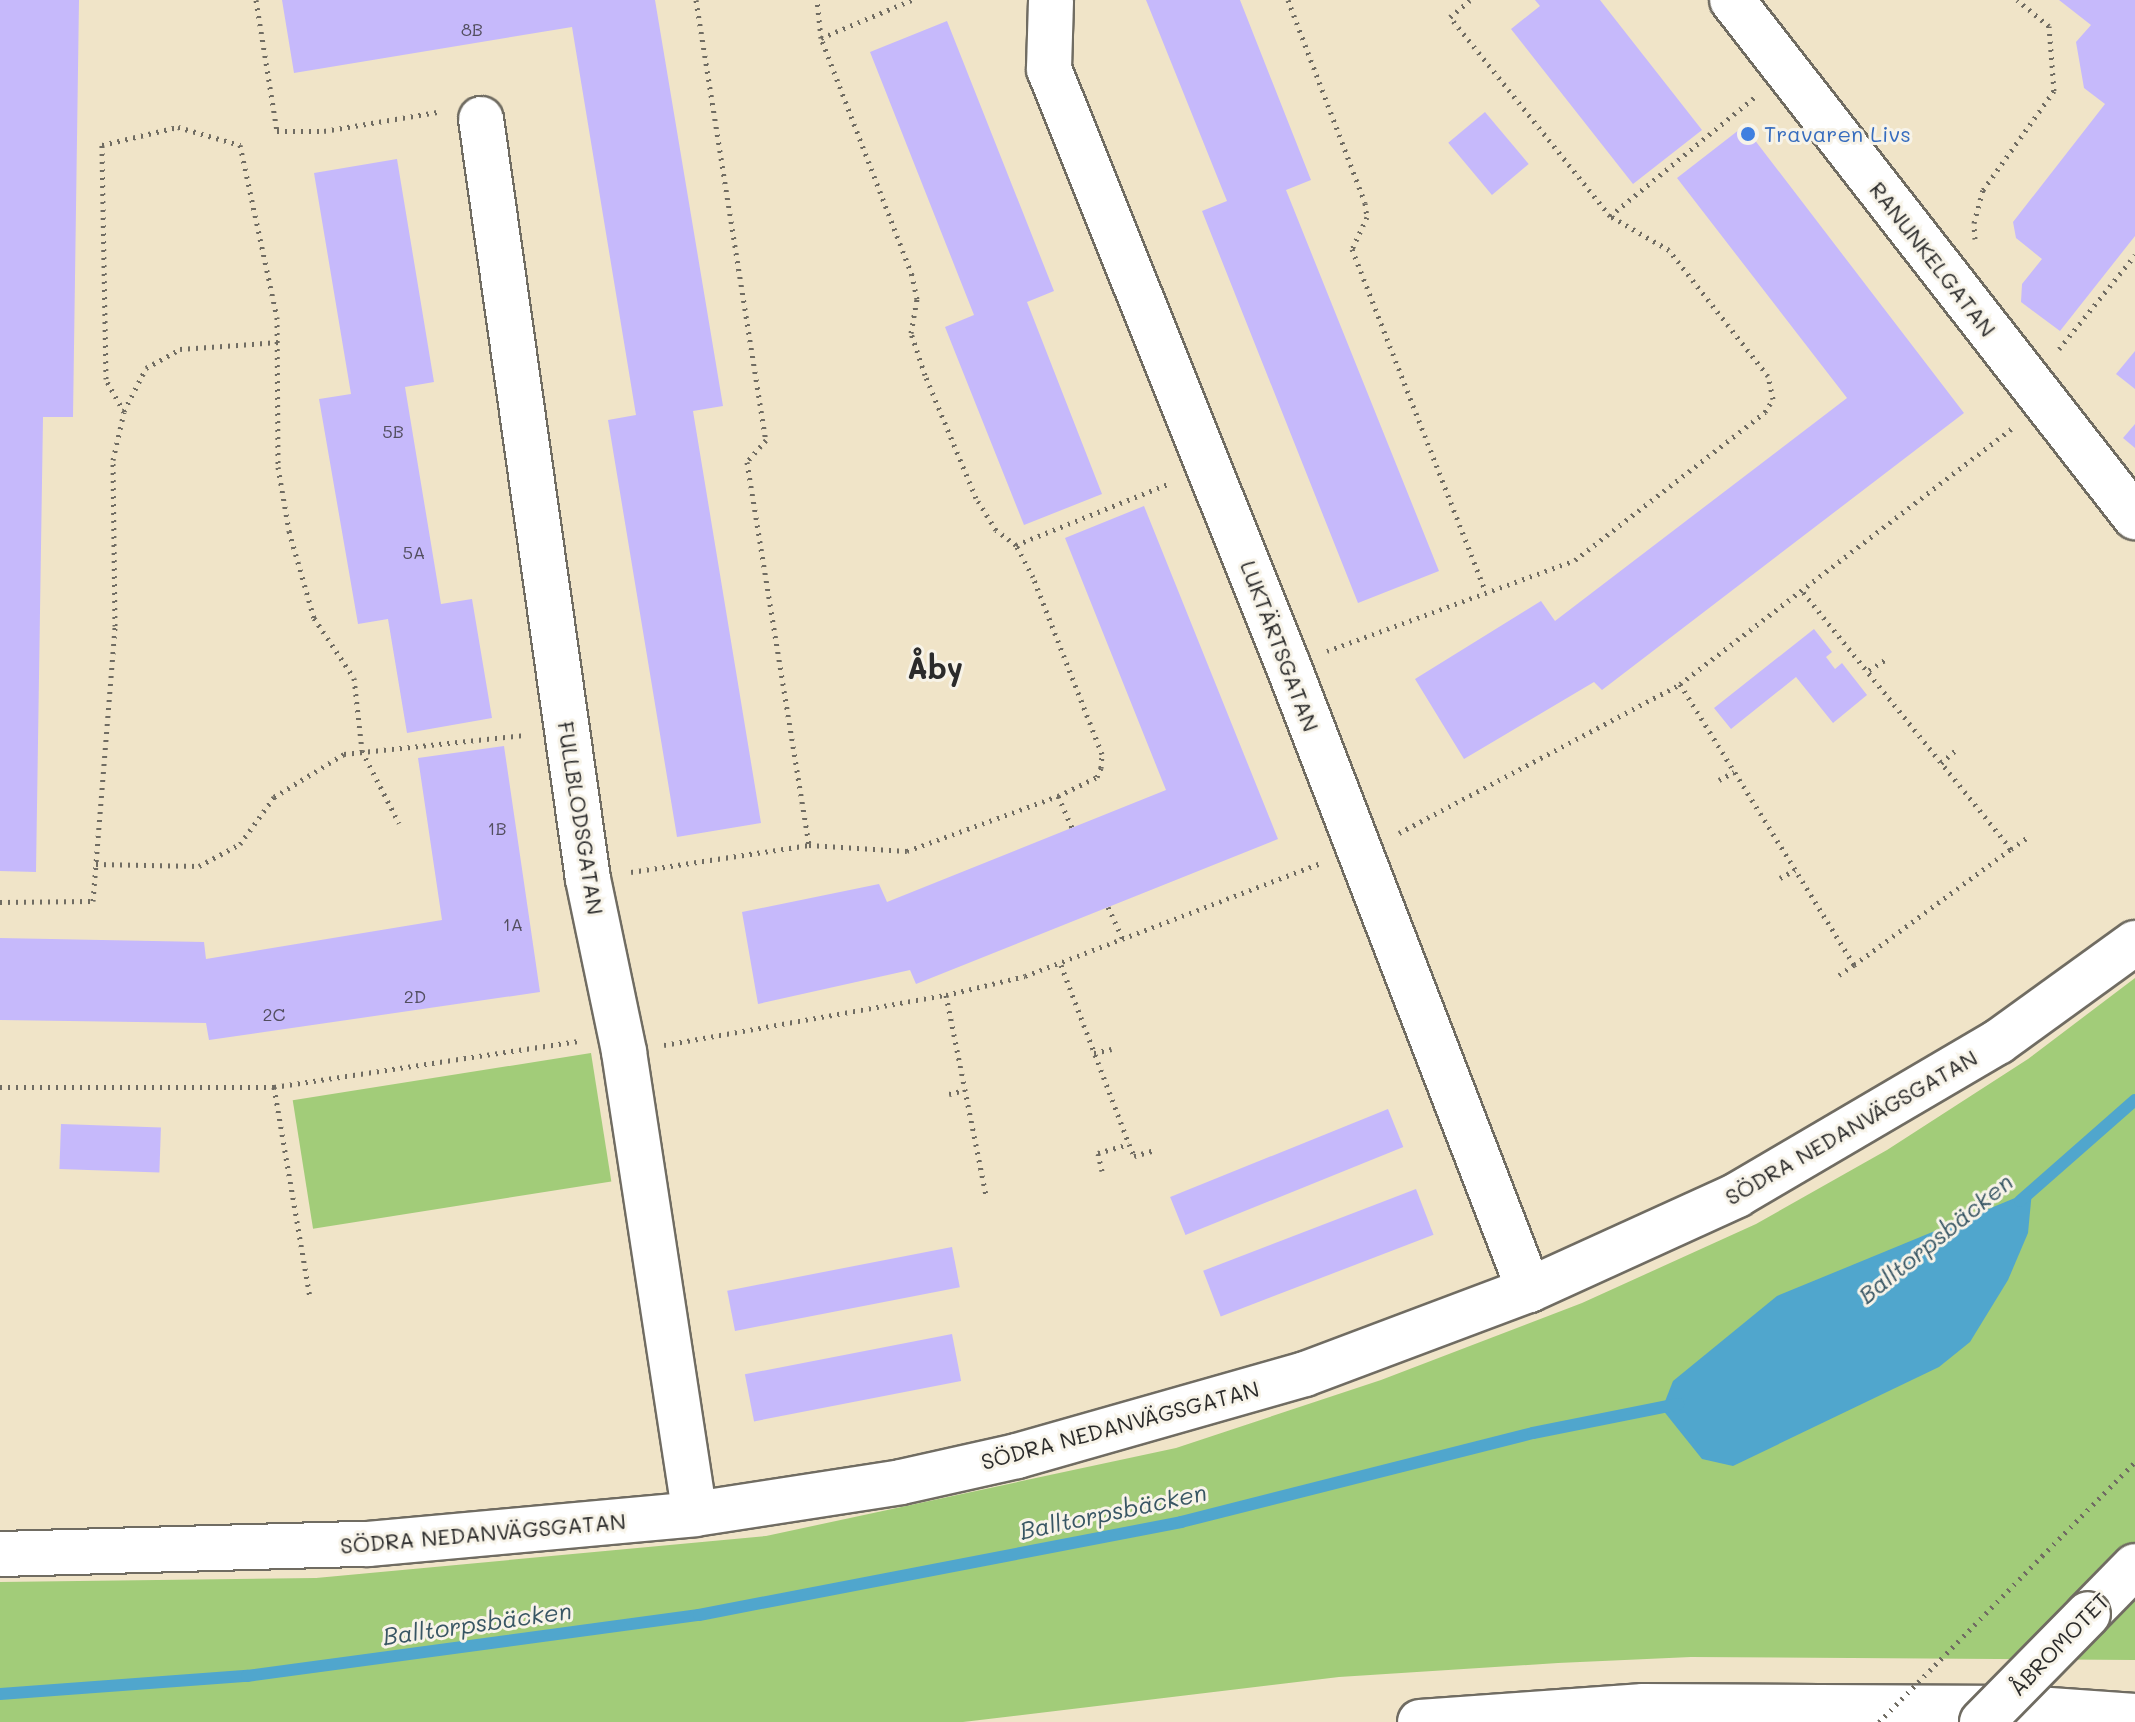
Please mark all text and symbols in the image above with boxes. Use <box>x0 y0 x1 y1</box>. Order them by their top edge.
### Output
house number: 8B <box>461 18 483 40</box>
place label: Travaren Livs <box>1764 121 1911 147</box>
marker: Travaren Livs <box>1739 125 1757 143</box>
street label: RANUNKELGATAN <box>1864 176 2002 342</box>
house number: 5B <box>382 420 404 442</box>
house number: 5A <box>403 541 425 563</box>
street label: LUKTÄRTSGATAN <box>1235 557 1325 735</box>
district label: Åby <box>907 649 963 685</box>
street label: FULLBLODSGATAN <box>553 719 609 917</box>
house number: 1B <box>487 817 507 839</box>
house number: 1A <box>503 913 523 935</box>
house number: 2D <box>404 985 426 1007</box>
house number: 2C <box>263 1003 285 1025</box>
street label: SÖDRA NEDANVÄGSGATAN <box>1720 1044 1982 1210</box>
water label: Balltorpsbäcken <box>1852 1167 2018 1309</box>
street label: SÖDRA NEDANVÄGSGATAN <box>978 1375 1262 1475</box>
water label: Balltorpsbäcken <box>1017 1477 1209 1545</box>
street label: SÖDRA NEDANVÄGSGATAN <box>339 1507 627 1559</box>
street label: ÅBROMOTET <box>2003 1587 2115 1701</box>
water label: Balltorpsbäcken <box>381 1595 573 1651</box>

